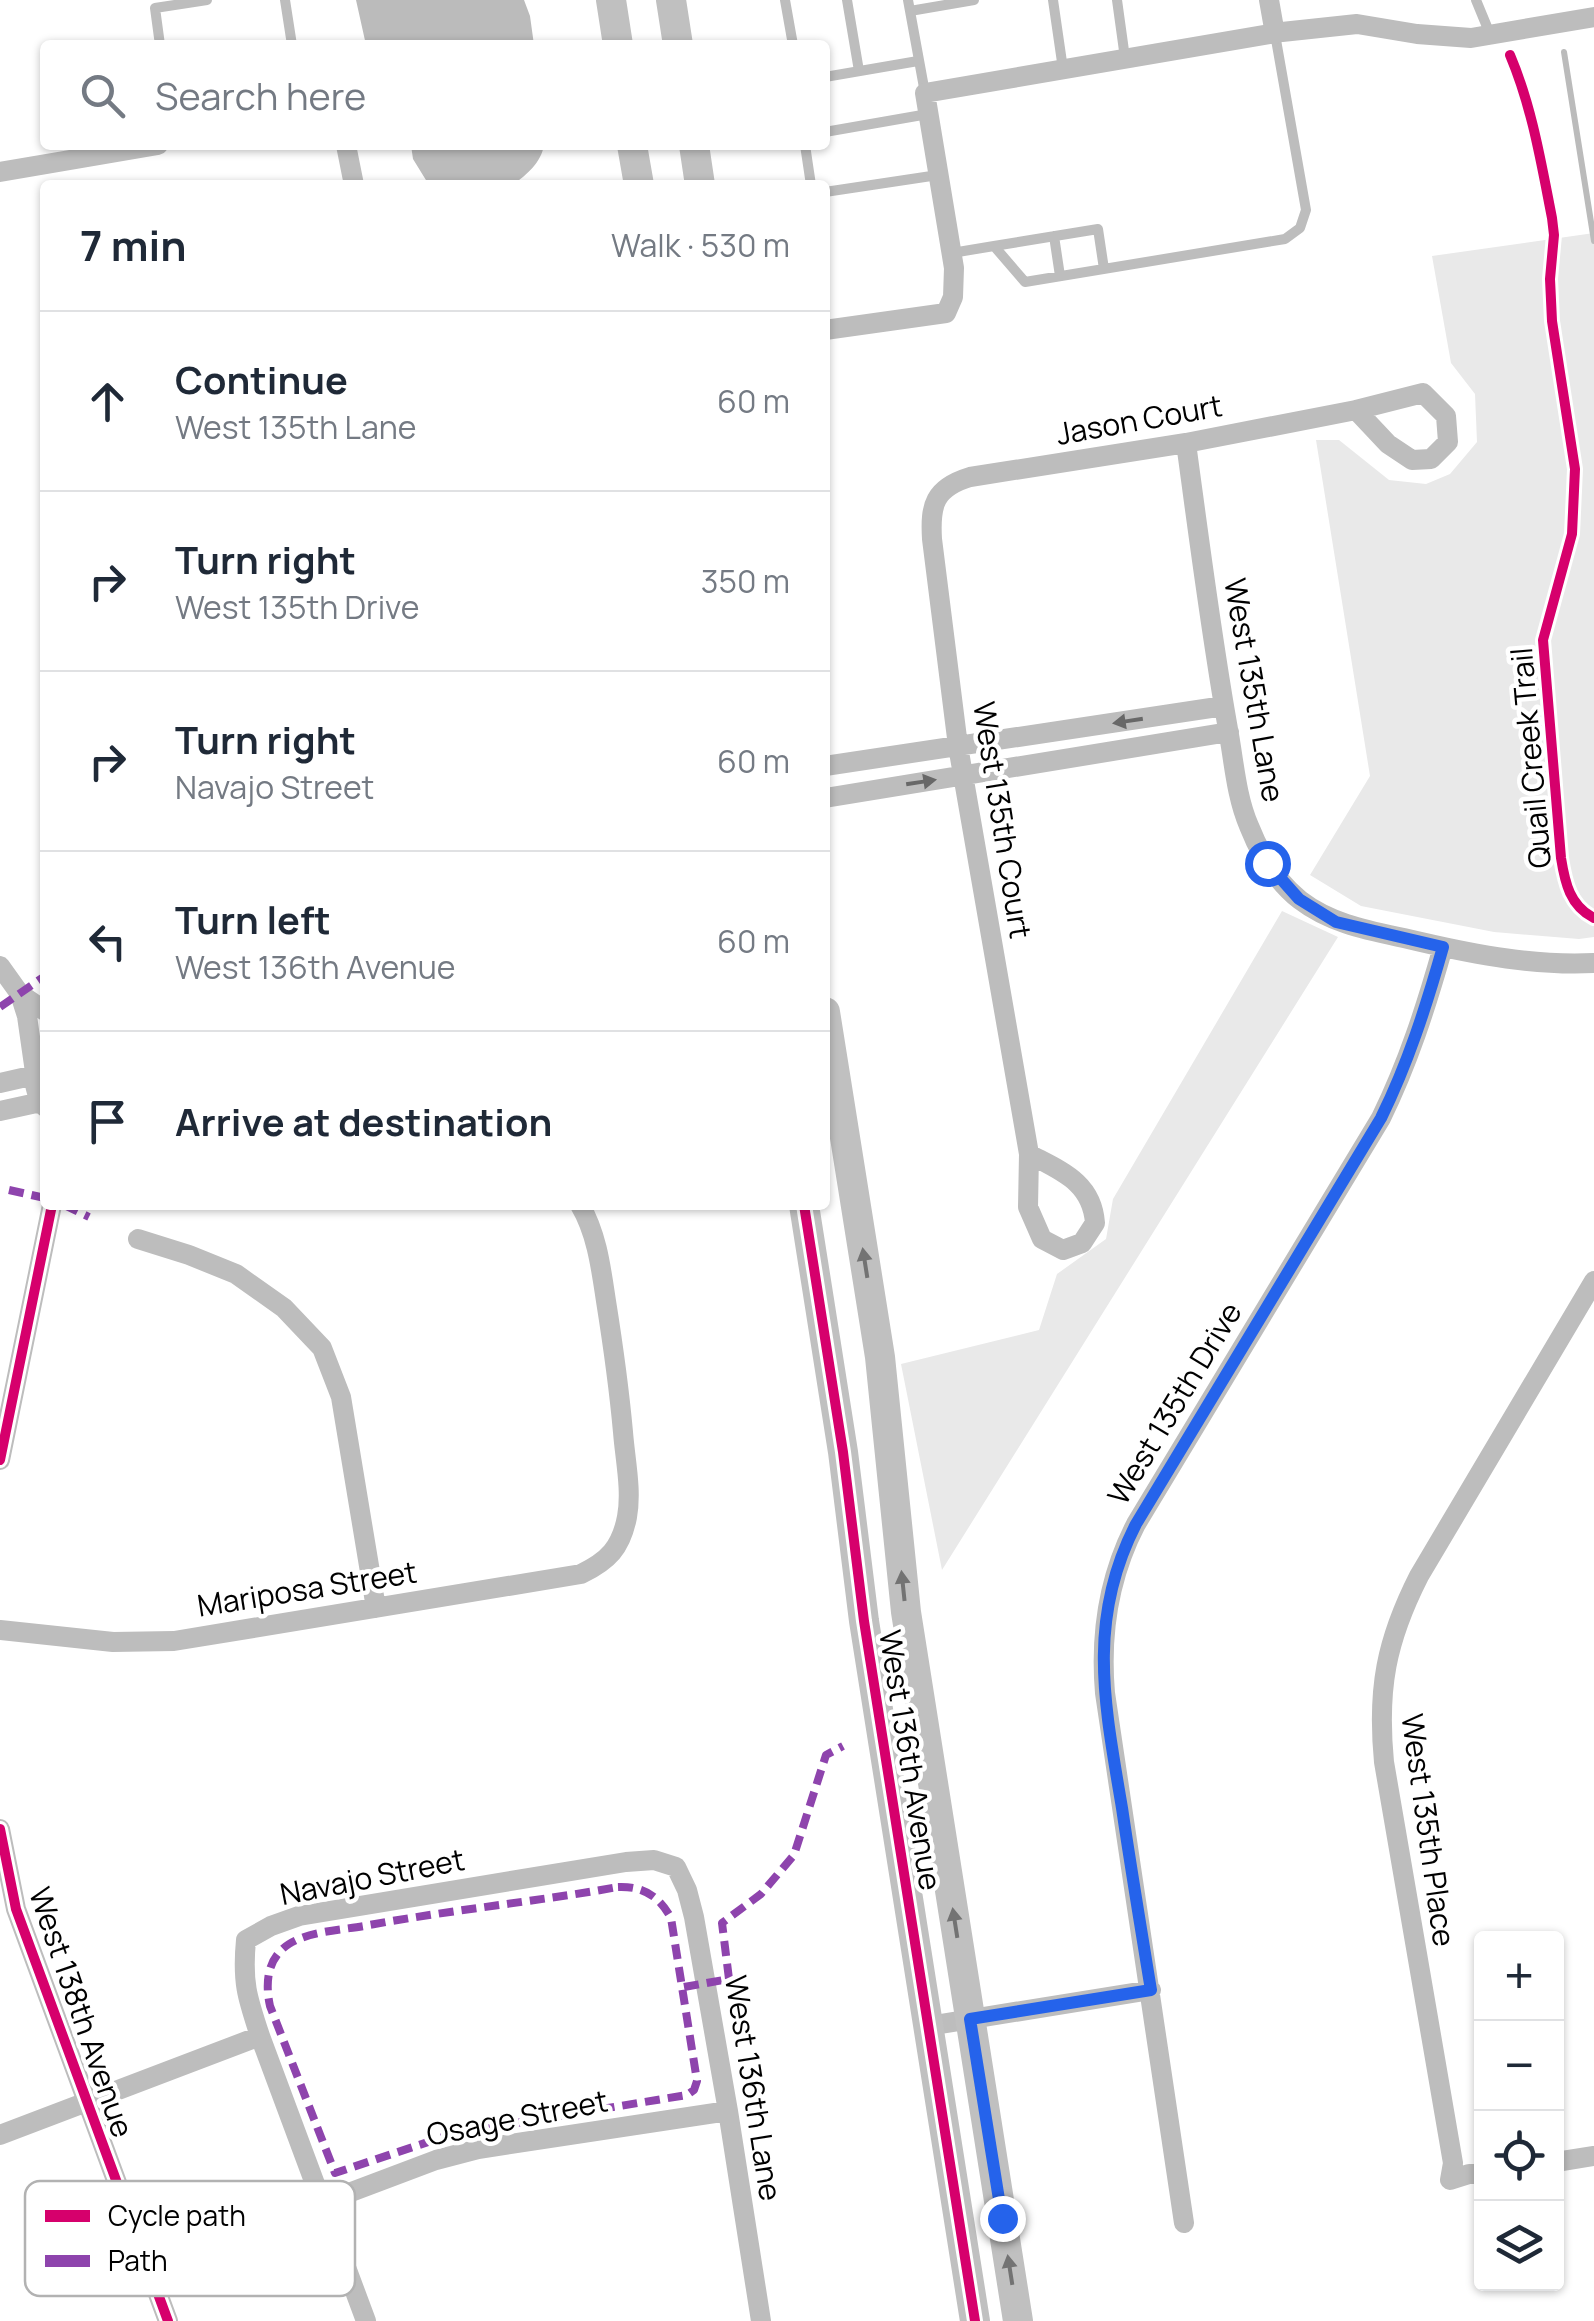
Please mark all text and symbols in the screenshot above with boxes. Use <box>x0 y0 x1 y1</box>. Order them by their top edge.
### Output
search box <box>40 40 830 150</box>
icon: search <box>75 68 130 123</box>
text: Search here <box>155 69 366 121</box>
text: 7 min <box>80 216 187 274</box>
text: Walk · 530 m <box>611 223 790 267</box>
text: Continue <box>175 353 348 405</box>
icon: ahead <box>80 374 135 429</box>
text: 60 m <box>717 379 790 423</box>
street label: Jason Court <box>1053 384 1225 454</box>
text: West 135th Lane <box>175 405 416 449</box>
text: Turn right <box>175 533 356 585</box>
icon: right <box>80 554 135 609</box>
text: 350 m <box>701 559 790 603</box>
street label: West 135th Lane <box>1215 575 1295 805</box>
text: West 135th Drive <box>175 585 419 629</box>
street label: Quail Creek Trail <box>1500 646 1560 870</box>
street label: West 135th Court <box>964 699 1042 941</box>
text: Turn right <box>175 713 356 765</box>
one-way arrow <box>1111 713 1143 729</box>
icon: right <box>80 734 135 789</box>
text: 60 m <box>717 739 790 783</box>
text: Navajo Street <box>175 765 374 809</box>
one-way arrow <box>906 774 937 789</box>
route start <box>1245 841 1291 887</box>
text: Turn left <box>175 893 331 945</box>
icon: left <box>80 914 135 969</box>
text: 60 m <box>717 919 790 963</box>
text: West 136th Avenue <box>175 945 456 989</box>
icon: arrive <box>80 1094 135 1149</box>
text: Arrive at destination <box>175 1095 552 1147</box>
one-way arrow <box>857 1247 873 1279</box>
street label: West 135th Drive <box>1097 1294 1251 1512</box>
street label: Mariposa Street <box>194 1550 420 1626</box>
one-way arrow <box>895 1570 911 1602</box>
street label: West 136th Avenue <box>870 1627 952 1893</box>
street label: West 135th Place <box>1392 1711 1466 1949</box>
street label: Navajo Street <box>276 1838 468 1914</box>
street label: West 138th Avenue <box>20 1882 144 2142</box>
one-way arrow <box>947 1906 963 1938</box>
map controls <box>1474 1931 1564 2291</box>
button: + <box>1474 1931 1564 2021</box>
street label: West 136th Lane <box>716 1972 792 2204</box>
button: − <box>1474 2021 1564 2111</box>
street label: Osage Street <box>423 2079 611 2155</box>
button: locate <box>1474 2111 1564 2201</box>
legend <box>25 2181 355 2296</box>
text: Cycle path <box>108 2196 246 2234</box>
route end <box>980 2196 1026 2242</box>
button: layers <box>1474 2201 1564 2291</box>
text: Path <box>108 2241 168 2279</box>
one-way arrow <box>1002 2253 1017 2285</box>

